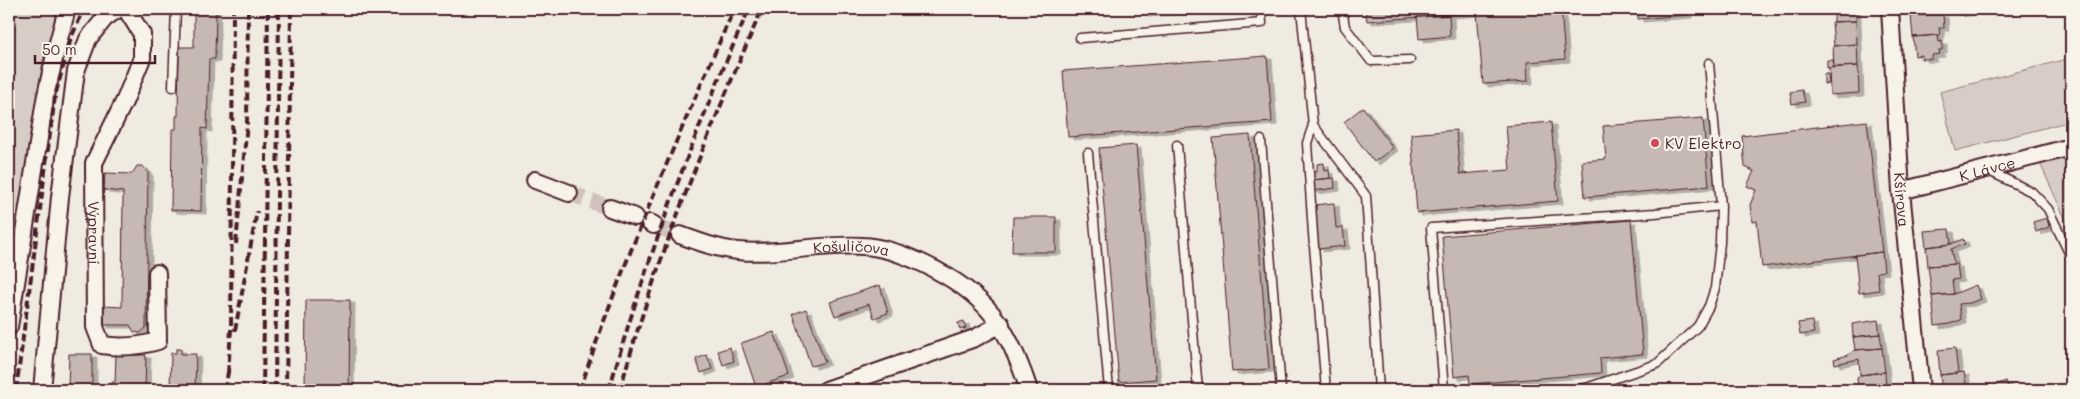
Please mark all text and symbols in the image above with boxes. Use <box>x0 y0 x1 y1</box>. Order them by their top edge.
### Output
scale bar <box>35 32 155 64</box>
text: 50 m <box>42 39 77 59</box>
place label: KV Elektro <box>1665 133 1741 153</box>
marker: KV Elektro <box>1649 137 1661 149</box>
street label: K Lávce <box>1957 152 2017 186</box>
street label: Kšírova <box>1890 172 1915 228</box>
street label: Výpravní <box>84 201 105 265</box>
street label: Košuličova <box>812 235 892 260</box>

